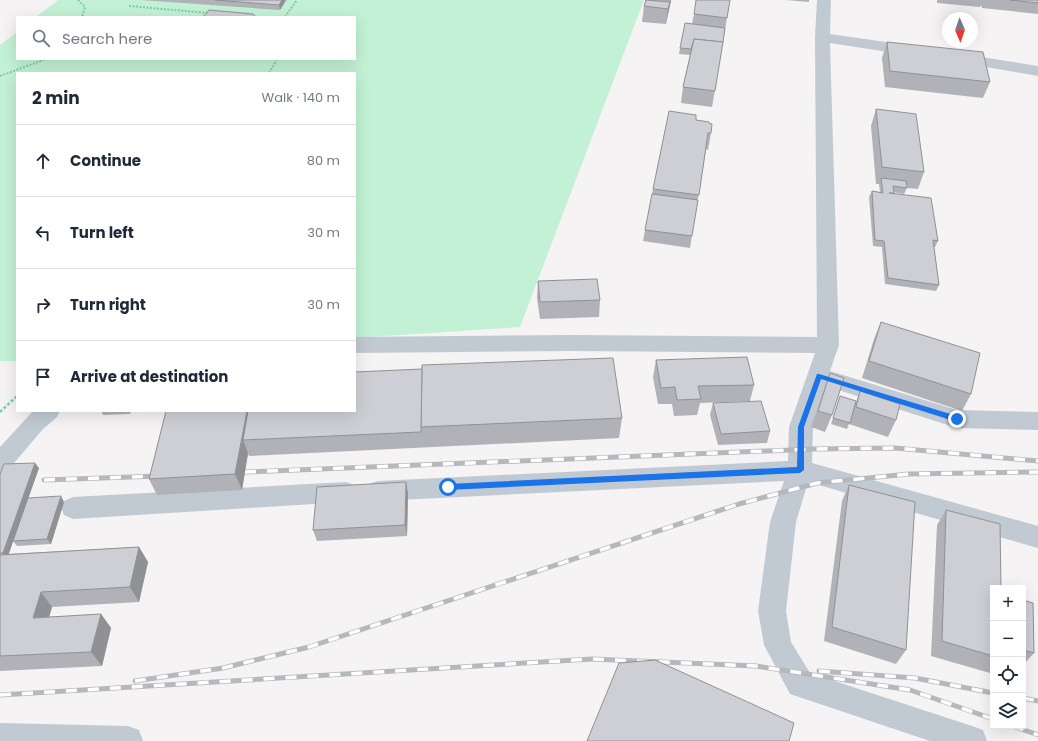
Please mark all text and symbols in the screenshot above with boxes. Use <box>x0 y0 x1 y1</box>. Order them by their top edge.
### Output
north arrow <box>942 12 978 48</box>
search box <box>16 16 356 60</box>
icon: search <box>30 27 52 49</box>
text: Search here <box>62 28 152 49</box>
text: 2 min <box>32 86 80 110</box>
text: Walk · 140 m <box>262 88 340 107</box>
icon: ahead <box>32 150 54 172</box>
text: Continue <box>70 150 141 171</box>
text: 80 m <box>307 151 340 170</box>
icon: left <box>32 222 54 244</box>
text: Turn left <box>70 222 134 243</box>
text: 30 m <box>307 223 340 242</box>
icon: right <box>32 294 54 316</box>
text: Turn right <box>70 294 146 315</box>
text: 30 m <box>307 295 340 314</box>
icon: arrive <box>32 366 54 388</box>
text: Arrive at destination <box>70 366 228 387</box>
route end <box>948 410 966 428</box>
route start <box>439 478 457 496</box>
map controls <box>990 585 1026 729</box>
button: + <box>990 585 1026 621</box>
button: − <box>990 621 1026 657</box>
button: locate <box>990 657 1026 693</box>
button: layers <box>990 693 1026 729</box>

